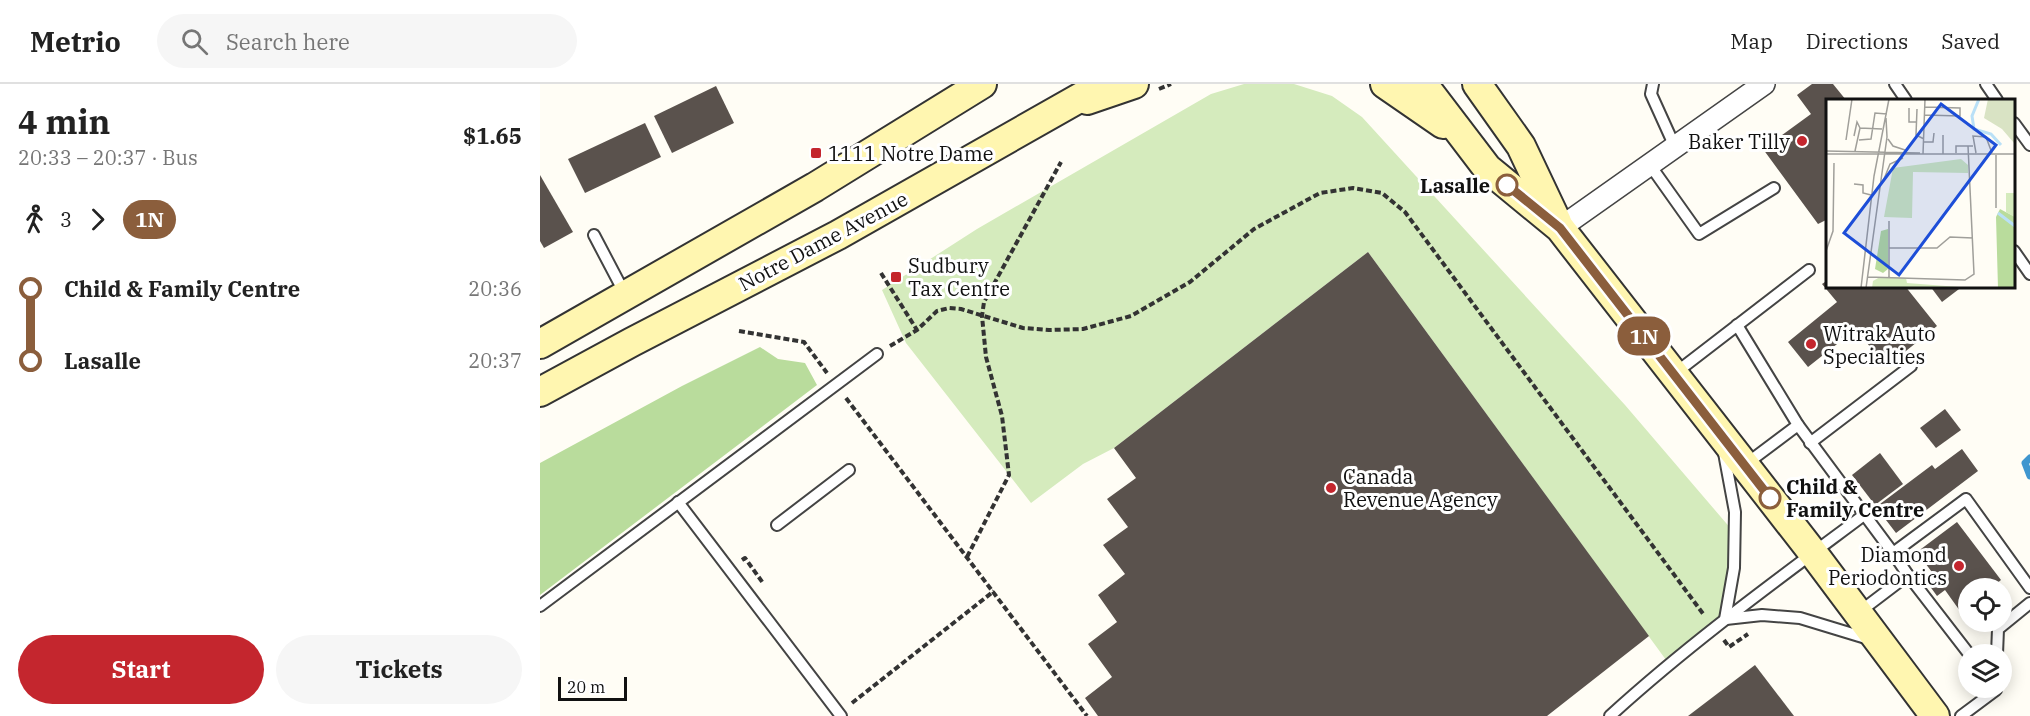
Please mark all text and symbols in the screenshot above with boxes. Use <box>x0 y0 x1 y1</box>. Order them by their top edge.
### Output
search box <box>157 14 577 68</box>
text: Metrio <box>30 23 121 60</box>
icon: search <box>178 25 211 58</box>
text: Search here <box>226 27 350 56</box>
text: Map <box>1730 27 1773 55</box>
text: Directions <box>1806 27 1908 55</box>
text: Saved <box>1941 27 2000 55</box>
inset map <box>1826 99 2015 288</box>
text: 4 min <box>18 100 110 143</box>
text: $1.65 <box>463 121 522 150</box>
place label: Baker Tilly <box>1688 128 1790 155</box>
marker: Baker Tilly <box>1795 134 1809 148</box>
place label: 1111 Notre Dame <box>828 140 993 167</box>
text: 20:33 – 20:37 · Bus <box>18 144 198 171</box>
marker: 1111 Notre Dame <box>809 146 823 160</box>
place label: Lasalle <box>1420 172 1490 199</box>
marker: Lasalle <box>1496 174 1518 196</box>
street label: Notre Dame Avenue <box>734 185 912 297</box>
icon: walk <box>18 203 51 236</box>
icon: forward <box>81 203 114 236</box>
text: 1N <box>135 205 164 233</box>
text: 3 <box>60 206 72 233</box>
place label: Sudbury Tax Centre <box>908 252 1010 302</box>
marker: Sudbury Tax Centre <box>889 270 903 284</box>
text: Child & Family Centre <box>64 274 300 303</box>
text: 20:36 <box>468 275 522 302</box>
line badge: 1N <box>1617 316 1671 356</box>
place label: Witrak Auto Specialties <box>1823 320 1936 370</box>
text: 1N <box>1629 322 1659 350</box>
marker: Witrak Auto Specialties <box>1804 337 1818 351</box>
text: Lasalle <box>64 346 141 375</box>
text: 20:37 <box>468 347 522 374</box>
place label: Canada Revenue Agency <box>1343 463 1498 513</box>
place label: Child & Family Centre <box>1786 473 1924 523</box>
marker: Canada Revenue Agency <box>1324 481 1338 495</box>
marker: Child & Family Centre <box>1759 487 1781 509</box>
place label: Diamond Periodontics <box>1828 541 1947 591</box>
marker: Diamond Periodontics <box>1952 559 1966 573</box>
map controls <box>1958 578 2012 698</box>
button: locate <box>1958 578 2012 632</box>
button: Start <box>18 635 264 704</box>
button: Tickets <box>276 635 522 704</box>
button: layers <box>1958 644 2012 698</box>
scale bar <box>558 674 627 702</box>
text: 20 m <box>567 677 605 697</box>

